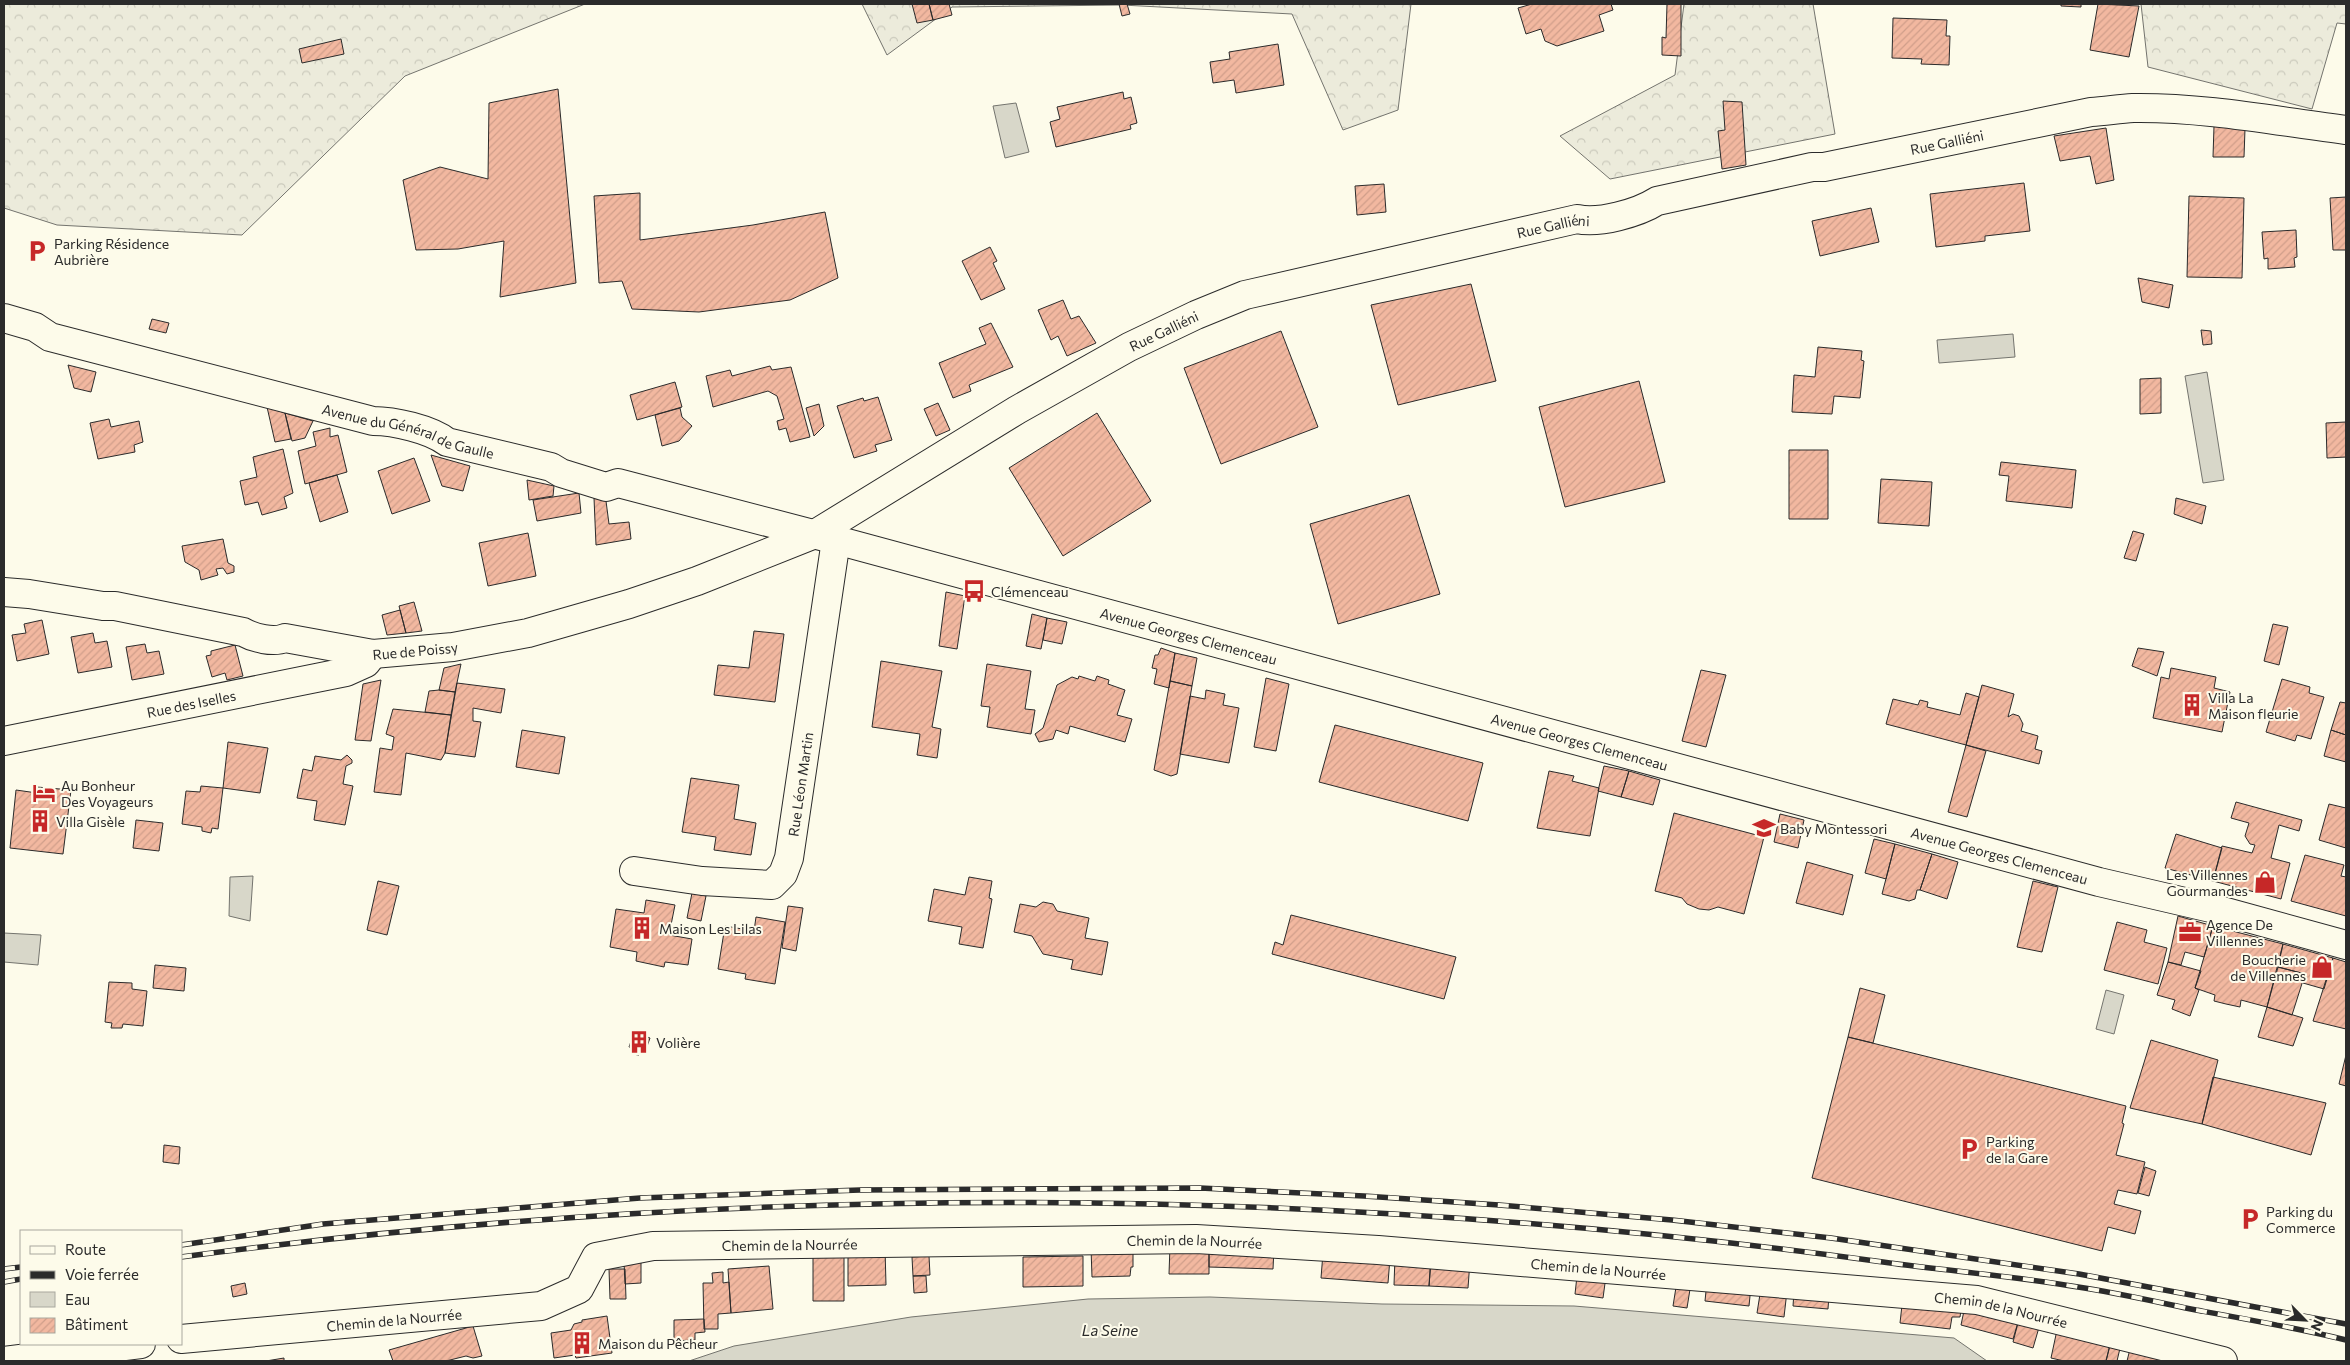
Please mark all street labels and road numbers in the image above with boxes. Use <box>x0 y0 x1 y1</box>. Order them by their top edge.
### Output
street label: Rue Galliéni <box>1909 126 1985 158</box>
street label: Rue Galliéni <box>1515 210 1590 241</box>
street label: Rue Galliéni <box>1126 307 1201 354</box>
street label: Avenue du Général de Gaulle <box>320 400 496 462</box>
street label: Avenue Georges Clemenceau <box>1098 603 1279 668</box>
street label: Rue de Poissy <box>372 638 459 663</box>
street label: Rue des Iselles <box>145 686 237 720</box>
street label: Avenue Georges Clemenceau <box>1489 709 1670 773</box>
street label: Rue Léon Martin <box>784 731 816 838</box>
street label: Avenue Georges Clemenceau <box>1909 823 2090 887</box>
street label: Chemin de la Nourrée <box>1127 1230 1263 1251</box>
street label: Chemin de la Nourrée <box>722 1235 858 1254</box>
street label: Chemin de la Nourrée <box>1530 1254 1667 1283</box>
street label: Chemin de la Nourrée <box>1934 1288 2069 1331</box>
street label: Chemin de la Nourrée <box>326 1305 463 1334</box>

